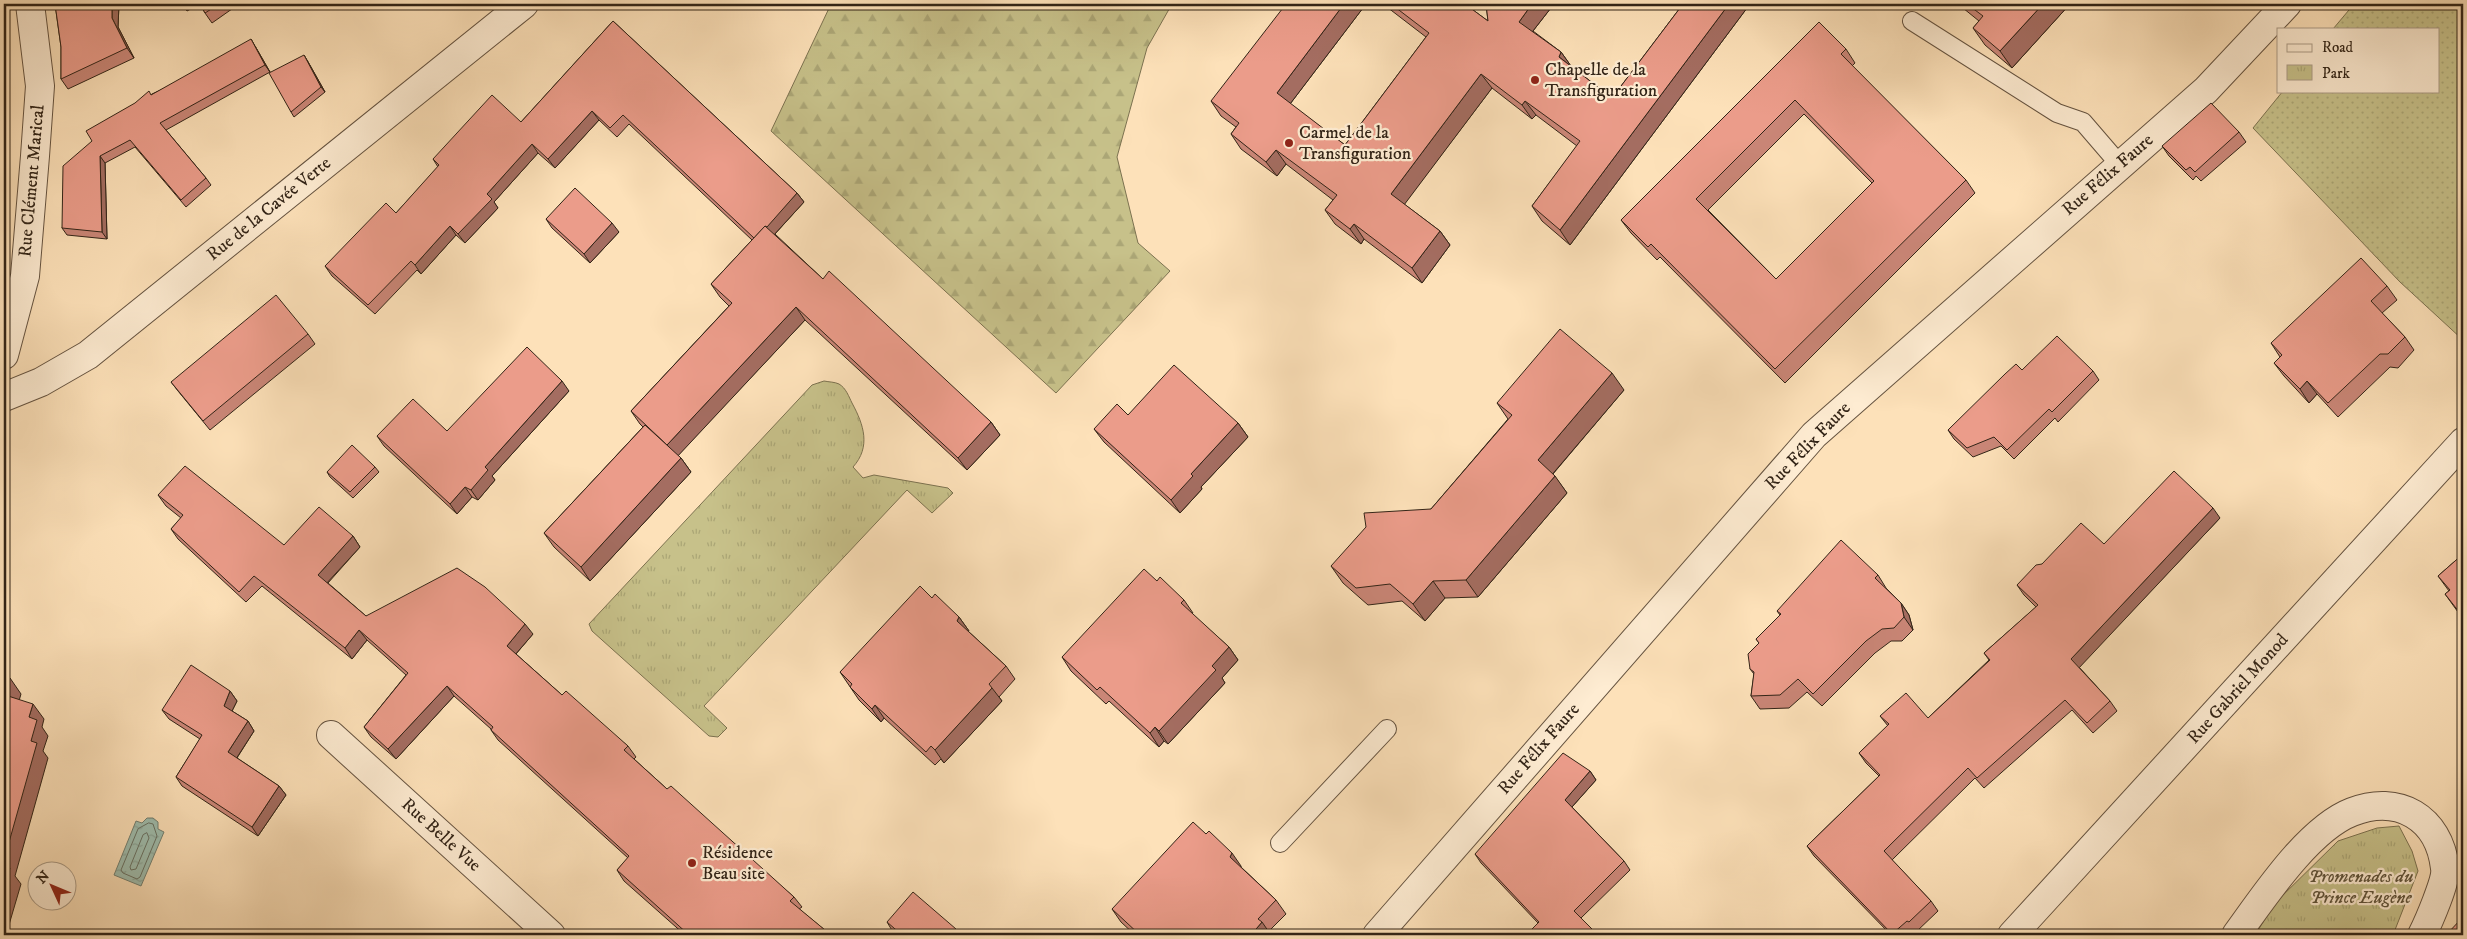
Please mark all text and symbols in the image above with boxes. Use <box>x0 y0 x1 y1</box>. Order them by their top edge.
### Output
legend <box>2277 28 2440 92</box>
text: Road <box>2322 38 2354 57</box>
place label: Chapelle de la Transfiguration <box>1545 59 1658 102</box>
text: Park <box>2322 64 2351 83</box>
marker: Chapelle de la Transfiguration <box>1529 74 1541 86</box>
street label: Rue Clément Marical <box>14 103 50 258</box>
place label: Carmel de la Transfiguration <box>1299 122 1412 165</box>
street label: Rue Félix Faure <box>2058 129 2158 221</box>
marker: Carmel de la Transfiguration <box>1283 137 1295 149</box>
street label: Rue de la Cavée Verte <box>203 152 335 266</box>
street label: Rue Félix Faure <box>1761 397 1855 495</box>
street label: Rue Gabriel Monod <box>2183 629 2293 749</box>
street label: Rue Félix Faure <box>1493 699 1585 799</box>
street label: Rue Belle Vue <box>397 794 485 876</box>
place label: Résidence Beau site <box>702 842 773 885</box>
marker: Résidence Beau site <box>686 857 698 869</box>
north arrow <box>28 862 78 912</box>
park label: Promenades du Prince Eugène <box>2309 866 2413 909</box>
text: N <box>33 867 54 888</box>

